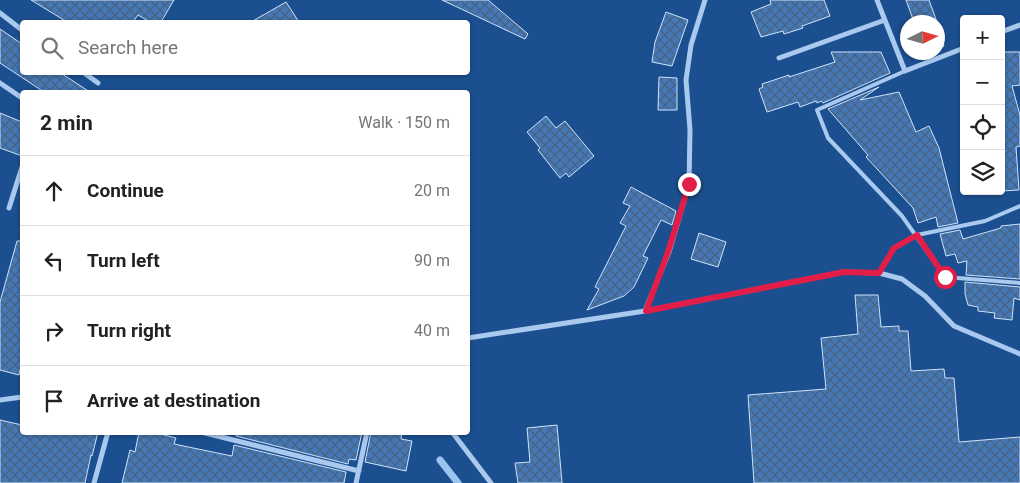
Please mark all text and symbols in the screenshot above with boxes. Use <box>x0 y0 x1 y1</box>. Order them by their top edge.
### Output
north arrow <box>900 15 945 60</box>
map controls <box>960 15 1005 195</box>
button: + <box>960 15 1005 60</box>
search box <box>20 20 470 75</box>
icon: search <box>38 34 66 62</box>
text: Search here <box>78 36 178 59</box>
button: − <box>960 60 1005 105</box>
button: locate <box>960 105 1005 150</box>
text: 2 min <box>40 111 93 135</box>
text: Walk · 150 m <box>358 113 450 132</box>
button: layers <box>960 150 1005 195</box>
route end <box>678 173 701 196</box>
icon: ahead <box>40 177 68 205</box>
text: Continue <box>87 179 164 202</box>
text: 20 m <box>414 181 450 200</box>
icon: left <box>40 247 68 275</box>
text: Turn left <box>87 249 160 272</box>
text: 90 m <box>414 251 450 270</box>
route start <box>934 266 957 289</box>
icon: right <box>40 317 68 345</box>
text: Turn right <box>87 319 171 342</box>
text: 40 m <box>414 321 450 340</box>
icon: arrive <box>40 387 68 415</box>
text: Arrive at destination <box>87 389 260 412</box>

